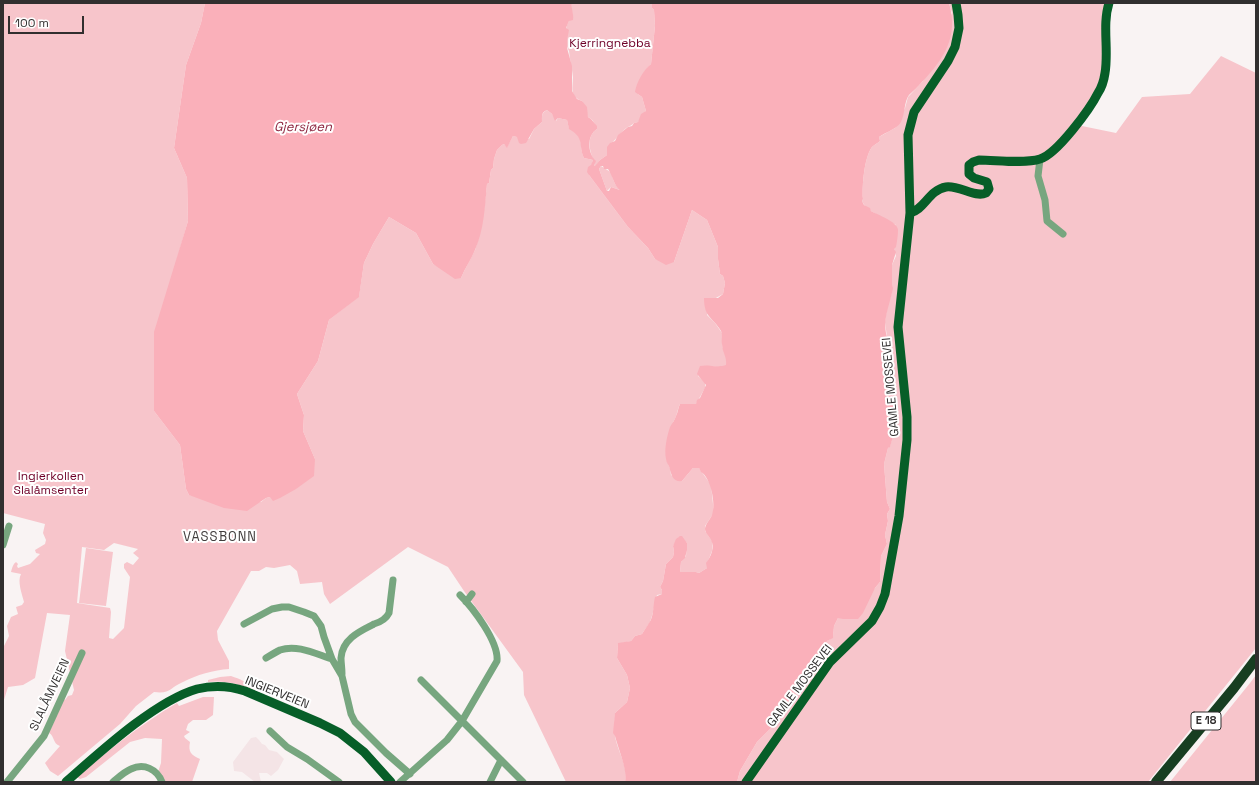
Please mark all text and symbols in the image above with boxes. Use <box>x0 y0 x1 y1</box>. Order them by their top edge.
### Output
scale bar <box>10 8 86 34</box>
text: 100 m <box>15 15 49 31</box>
park label: Kjerringnebba <box>569 37 651 51</box>
water label: Gjersjøen <box>274 119 332 135</box>
street label: GAMLE MOSSEVEI <box>880 337 902 437</box>
park label: Ingierkollen Slalåmsenter <box>14 470 88 498</box>
district label: VASSBONN <box>183 529 257 545</box>
street label: GAMLE MOSSEVEI <box>764 642 836 730</box>
street label: SLALÅMVEIEN <box>27 657 73 733</box>
street label: INGIERVEIEN <box>243 674 311 712</box>
road number: E 18 <box>1191 712 1221 730</box>

